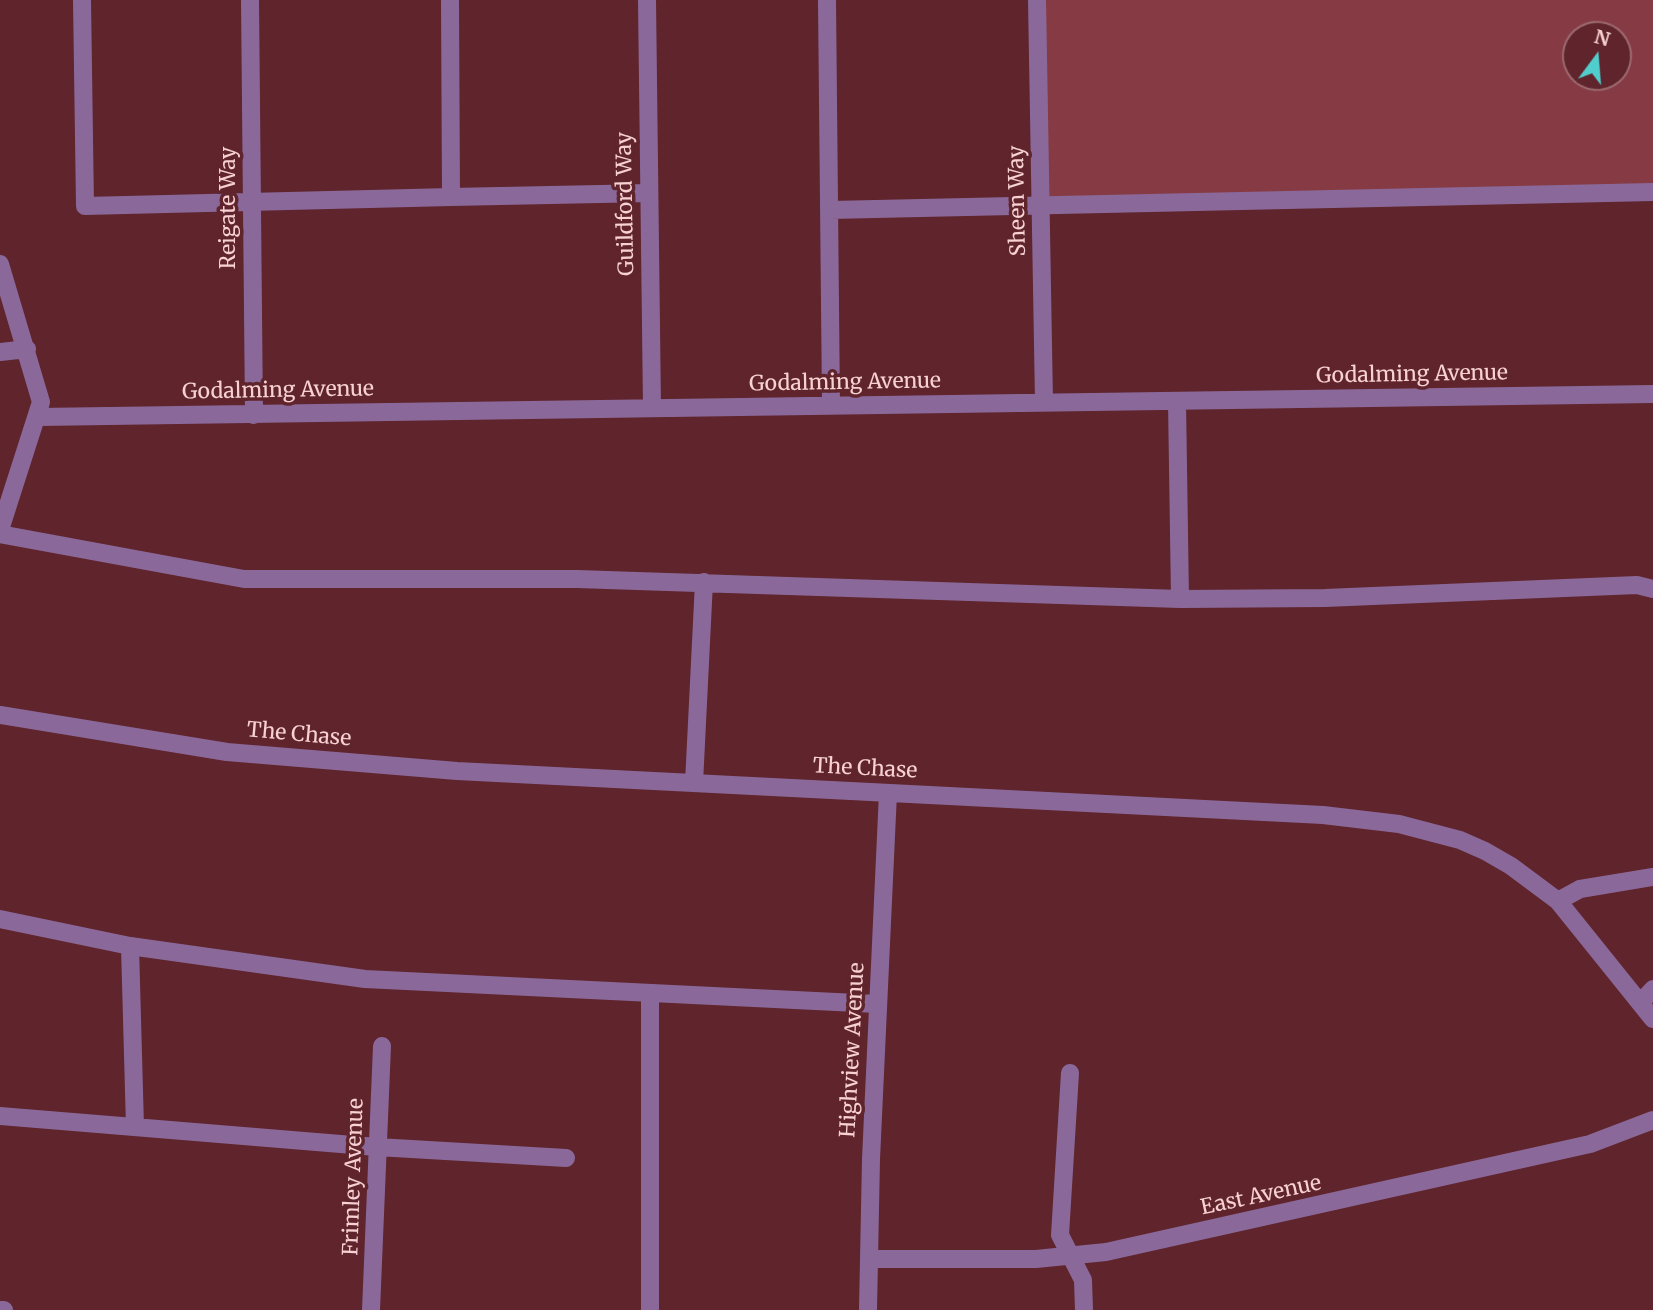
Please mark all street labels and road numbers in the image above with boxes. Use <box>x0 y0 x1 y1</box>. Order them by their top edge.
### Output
street label: Guildford Way <box>612 132 640 276</box>
street label: Sheen Way <box>1004 146 1032 256</box>
street label: Reigate Way <box>216 147 242 269</box>
street label: Godalming Avenue <box>1316 361 1508 389</box>
street label: Godalming Avenue <box>749 369 941 397</box>
street label: Godalming Avenue <box>182 377 374 405</box>
street label: The Chase <box>246 718 352 752</box>
street label: The Chase <box>812 754 918 784</box>
street label: Highview Avenue <box>836 962 870 1138</box>
street label: Frimley Avenue <box>339 1098 369 1256</box>
street label: East Avenue <box>1198 1171 1324 1221</box>

